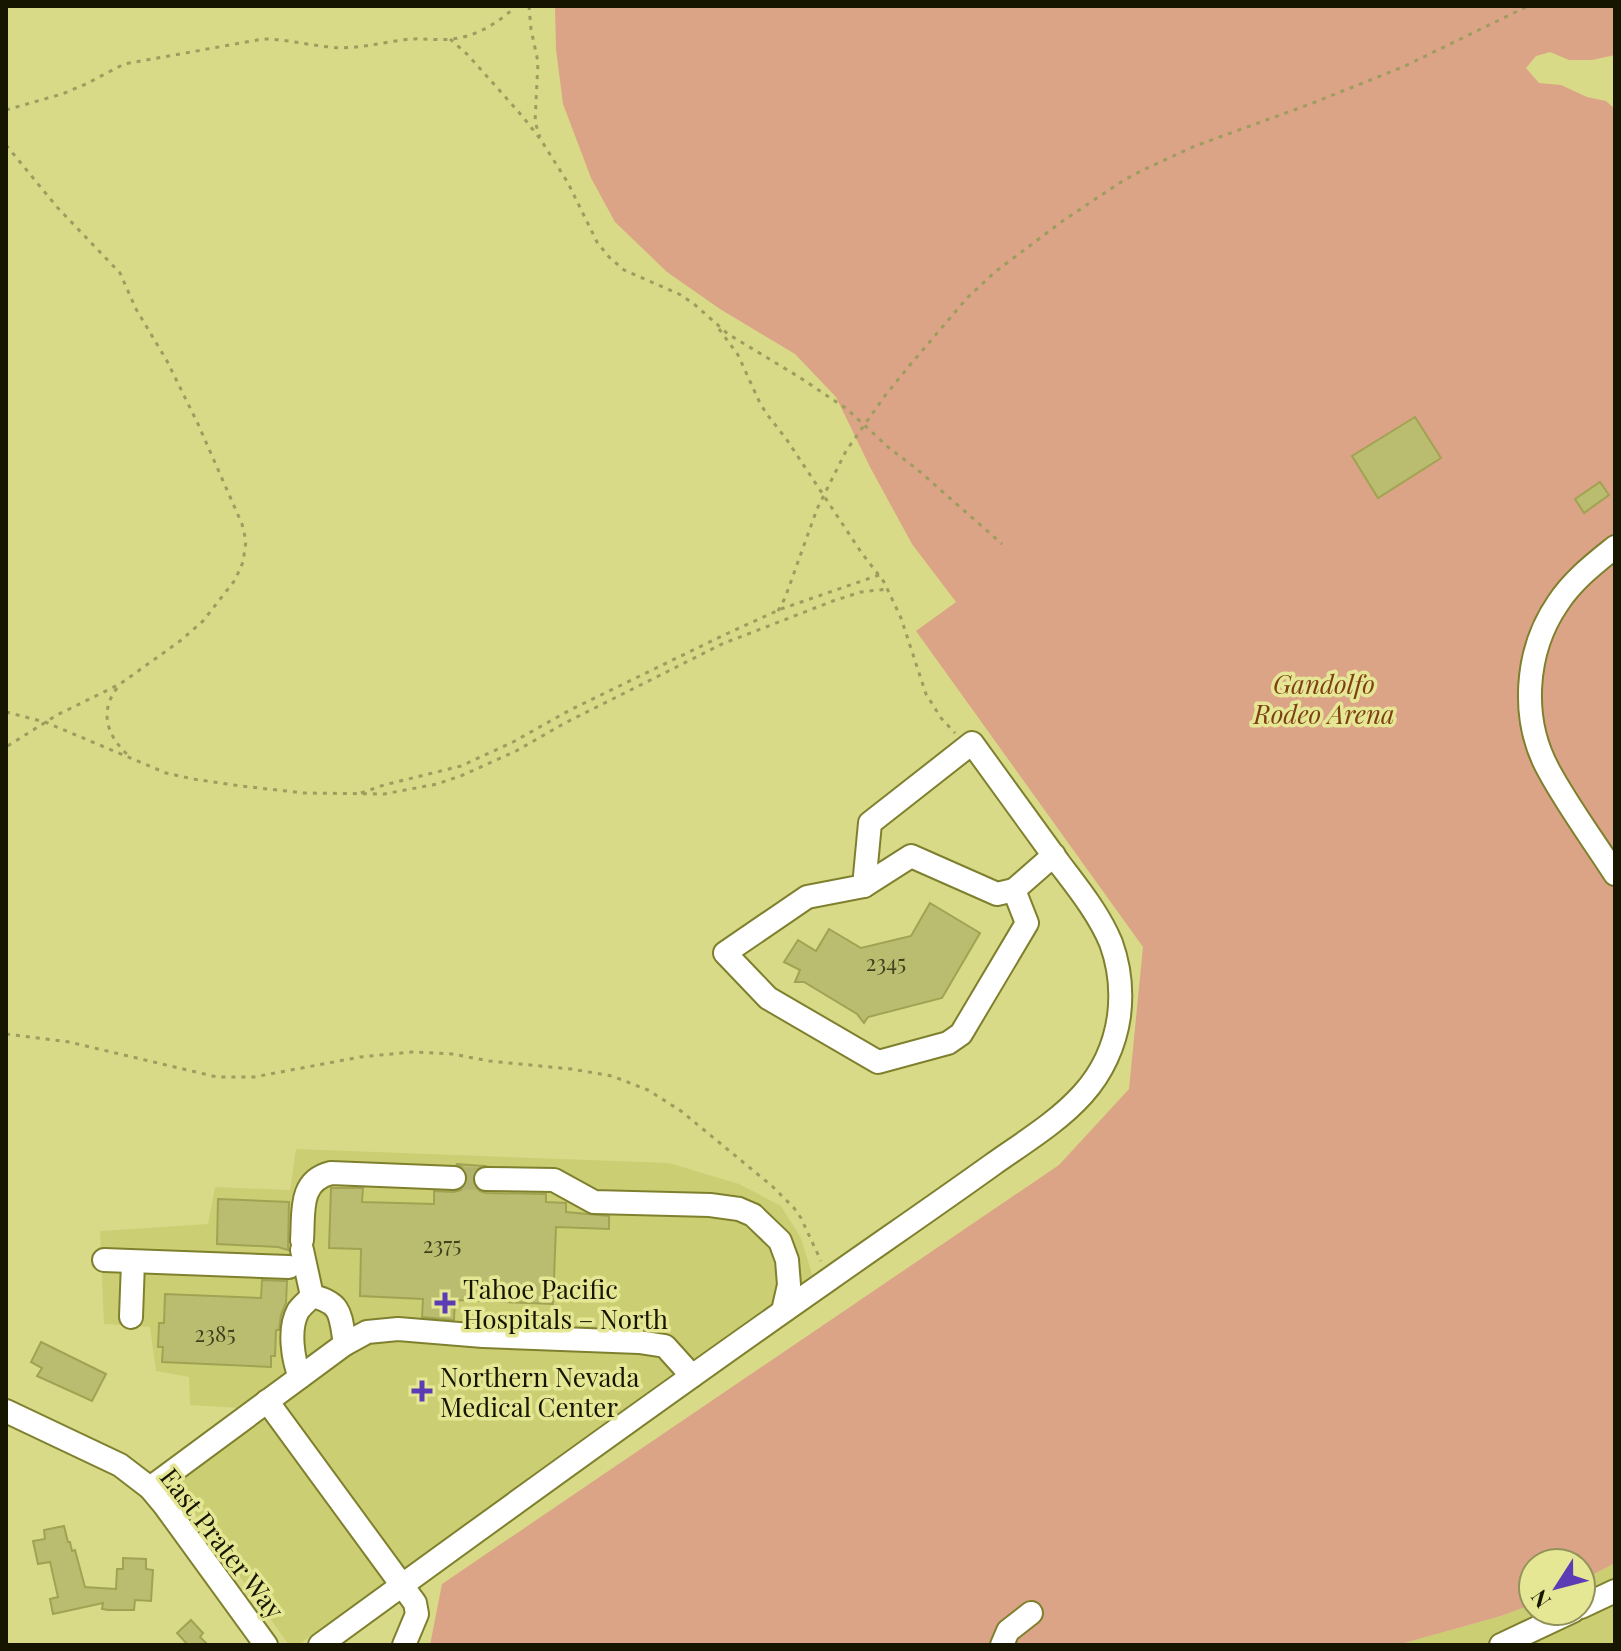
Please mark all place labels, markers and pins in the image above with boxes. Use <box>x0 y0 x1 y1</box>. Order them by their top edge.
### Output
place label: Tahoe Pacific Hospitals – North <box>463 1271 668 1336</box>
marker: Tahoe Pacific Hospitals – North <box>434 1292 456 1314</box>
place label: Northern Nevada Medical Center <box>440 1359 639 1424</box>
marker: Northern Nevada Medical Center <box>411 1380 433 1402</box>

